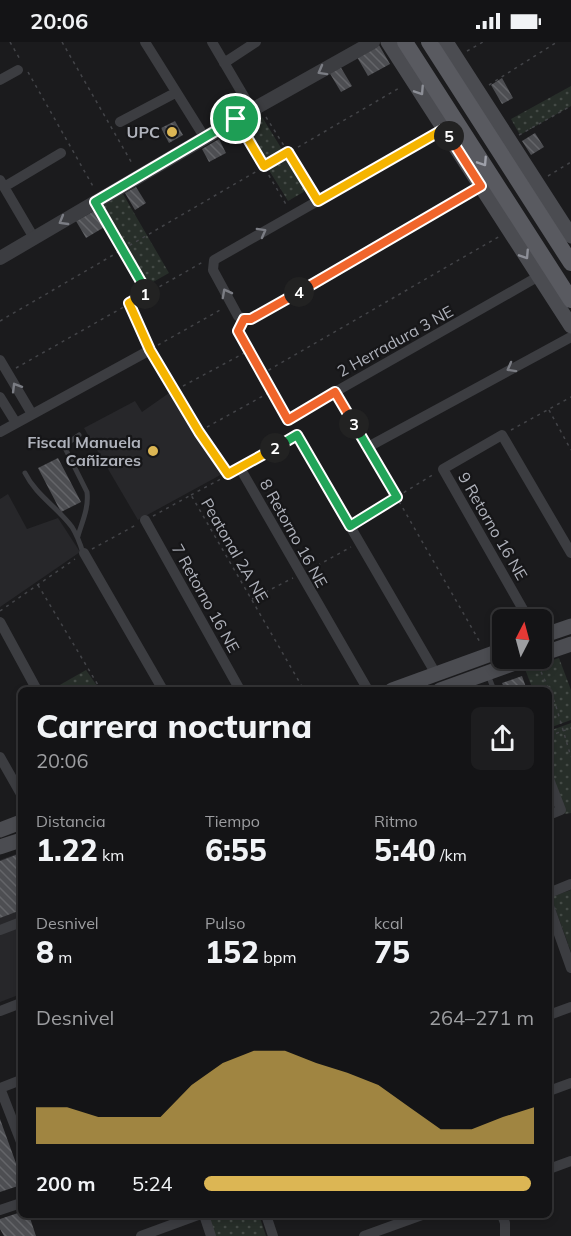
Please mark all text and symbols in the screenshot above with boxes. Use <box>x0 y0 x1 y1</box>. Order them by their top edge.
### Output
text: 20:06 <box>30 7 88 35</box>
one-way arrow <box>318 63 329 75</box>
one-way arrow <box>412 85 424 95</box>
pin <box>210 93 261 144</box>
icon: arrive <box>219 102 252 135</box>
pin: 5 <box>434 121 464 151</box>
place label: UPC <box>127 122 160 142</box>
marker: UPC <box>165 125 179 139</box>
text: 5 <box>444 126 454 146</box>
one-way arrow <box>475 156 487 166</box>
one-way arrow <box>59 214 69 225</box>
one-way arrow <box>256 228 266 239</box>
one-way arrow <box>518 249 530 259</box>
pin: 4 <box>284 277 314 307</box>
pin: 1 <box>130 279 160 309</box>
text: 4 <box>294 282 304 302</box>
text: 1 <box>140 284 150 304</box>
one-way arrow <box>221 288 233 299</box>
street label: 2 Herradura 3 NE <box>334 301 456 381</box>
one-way arrow <box>507 361 517 372</box>
one-way arrow <box>12 383 24 393</box>
pin: 3 <box>339 409 369 439</box>
text: 3 <box>349 414 359 434</box>
place label: Fiscal Manuela Cañizares <box>27 432 141 470</box>
pin: 2 <box>260 433 290 463</box>
text: 2 <box>270 438 280 458</box>
marker: Fiscal Manuela Cañizares <box>146 444 160 458</box>
street label: 9 Retorno 16 NE <box>454 468 532 584</box>
street label: 8 Retorno 16 NE <box>256 475 332 591</box>
street label: Peatonal 2A NE <box>197 494 273 606</box>
street label: 7 Retorno 16 NE <box>168 540 244 656</box>
north arrow <box>492 609 552 669</box>
map controls <box>492 609 552 669</box>
text: Carrera nocturna <box>36 705 312 746</box>
button: share <box>471 707 534 770</box>
text: 20:06 <box>36 748 89 773</box>
text: Distancia <box>36 811 106 831</box>
text: Tiempo <box>205 811 260 831</box>
text: Ritmo <box>374 811 418 831</box>
text: 1.22 <box>36 831 98 869</box>
text: 6:55 <box>205 831 267 869</box>
text: 5:40 <box>374 831 436 869</box>
text: km <box>98 845 124 865</box>
text: /km <box>436 845 467 865</box>
text: Desnivel <box>36 913 99 933</box>
text: Pulso <box>205 913 245 933</box>
text: kcal <box>374 913 403 933</box>
text: 8 <box>36 933 54 971</box>
text: 152 <box>205 933 259 971</box>
text: 75 <box>374 933 410 971</box>
text: m <box>54 947 72 967</box>
text: bpm <box>259 947 296 967</box>
text: Desnivel <box>36 1005 114 1030</box>
text: 264–271 m <box>429 1005 534 1030</box>
text: 200 m <box>36 1171 95 1196</box>
text: 5:24 <box>132 1171 173 1196</box>

